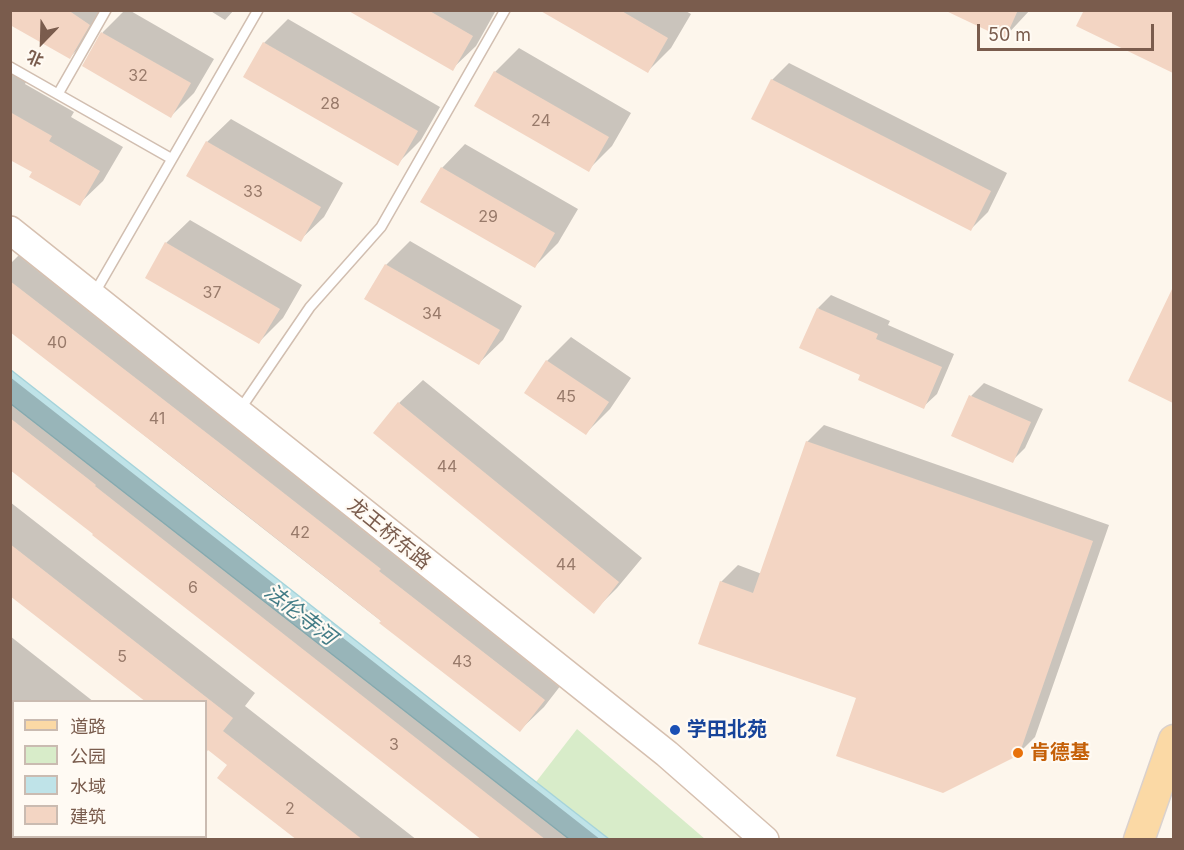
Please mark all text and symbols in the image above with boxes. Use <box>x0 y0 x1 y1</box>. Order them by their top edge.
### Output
north arrow <box>12 12 72 72</box>
scale bar <box>980 12 1157 50</box>
text: 50 m <box>988 24 1031 45</box>
text: 北 <box>24 46 46 71</box>
house number: 32 <box>128 66 148 86</box>
house number: 28 <box>320 94 340 114</box>
house number: 24 <box>531 111 551 131</box>
house number: 33 <box>243 182 263 202</box>
house number: 29 <box>478 207 498 227</box>
house number: 37 <box>203 283 221 303</box>
house number: 34 <box>422 304 442 324</box>
house number: 40 <box>47 333 67 353</box>
house number: 45 <box>556 387 576 407</box>
house number: 41 <box>149 409 165 429</box>
house number: 44 <box>437 457 457 477</box>
street label: 龙王桥东路 <box>343 493 435 575</box>
house number: 42 <box>290 523 310 543</box>
house number: 44 <box>556 555 576 575</box>
house number: 6 <box>188 578 198 598</box>
water label: 法伦寺河 <box>259 579 341 651</box>
house number: 5 <box>117 647 127 667</box>
house number: 43 <box>452 652 472 672</box>
legend <box>12 700 207 838</box>
text: 道路 <box>70 716 106 737</box>
place label: 学田北苑 <box>687 718 767 742</box>
marker: 学田北苑 <box>668 723 682 737</box>
house number: 3 <box>389 735 399 755</box>
place label: 肯德基 <box>1030 741 1090 765</box>
text: 公园 <box>70 746 106 767</box>
marker: 肯德基 <box>1011 746 1025 760</box>
text: 水域 <box>70 776 106 797</box>
house number: 2 <box>285 799 295 819</box>
text: 建筑 <box>70 806 106 827</box>

